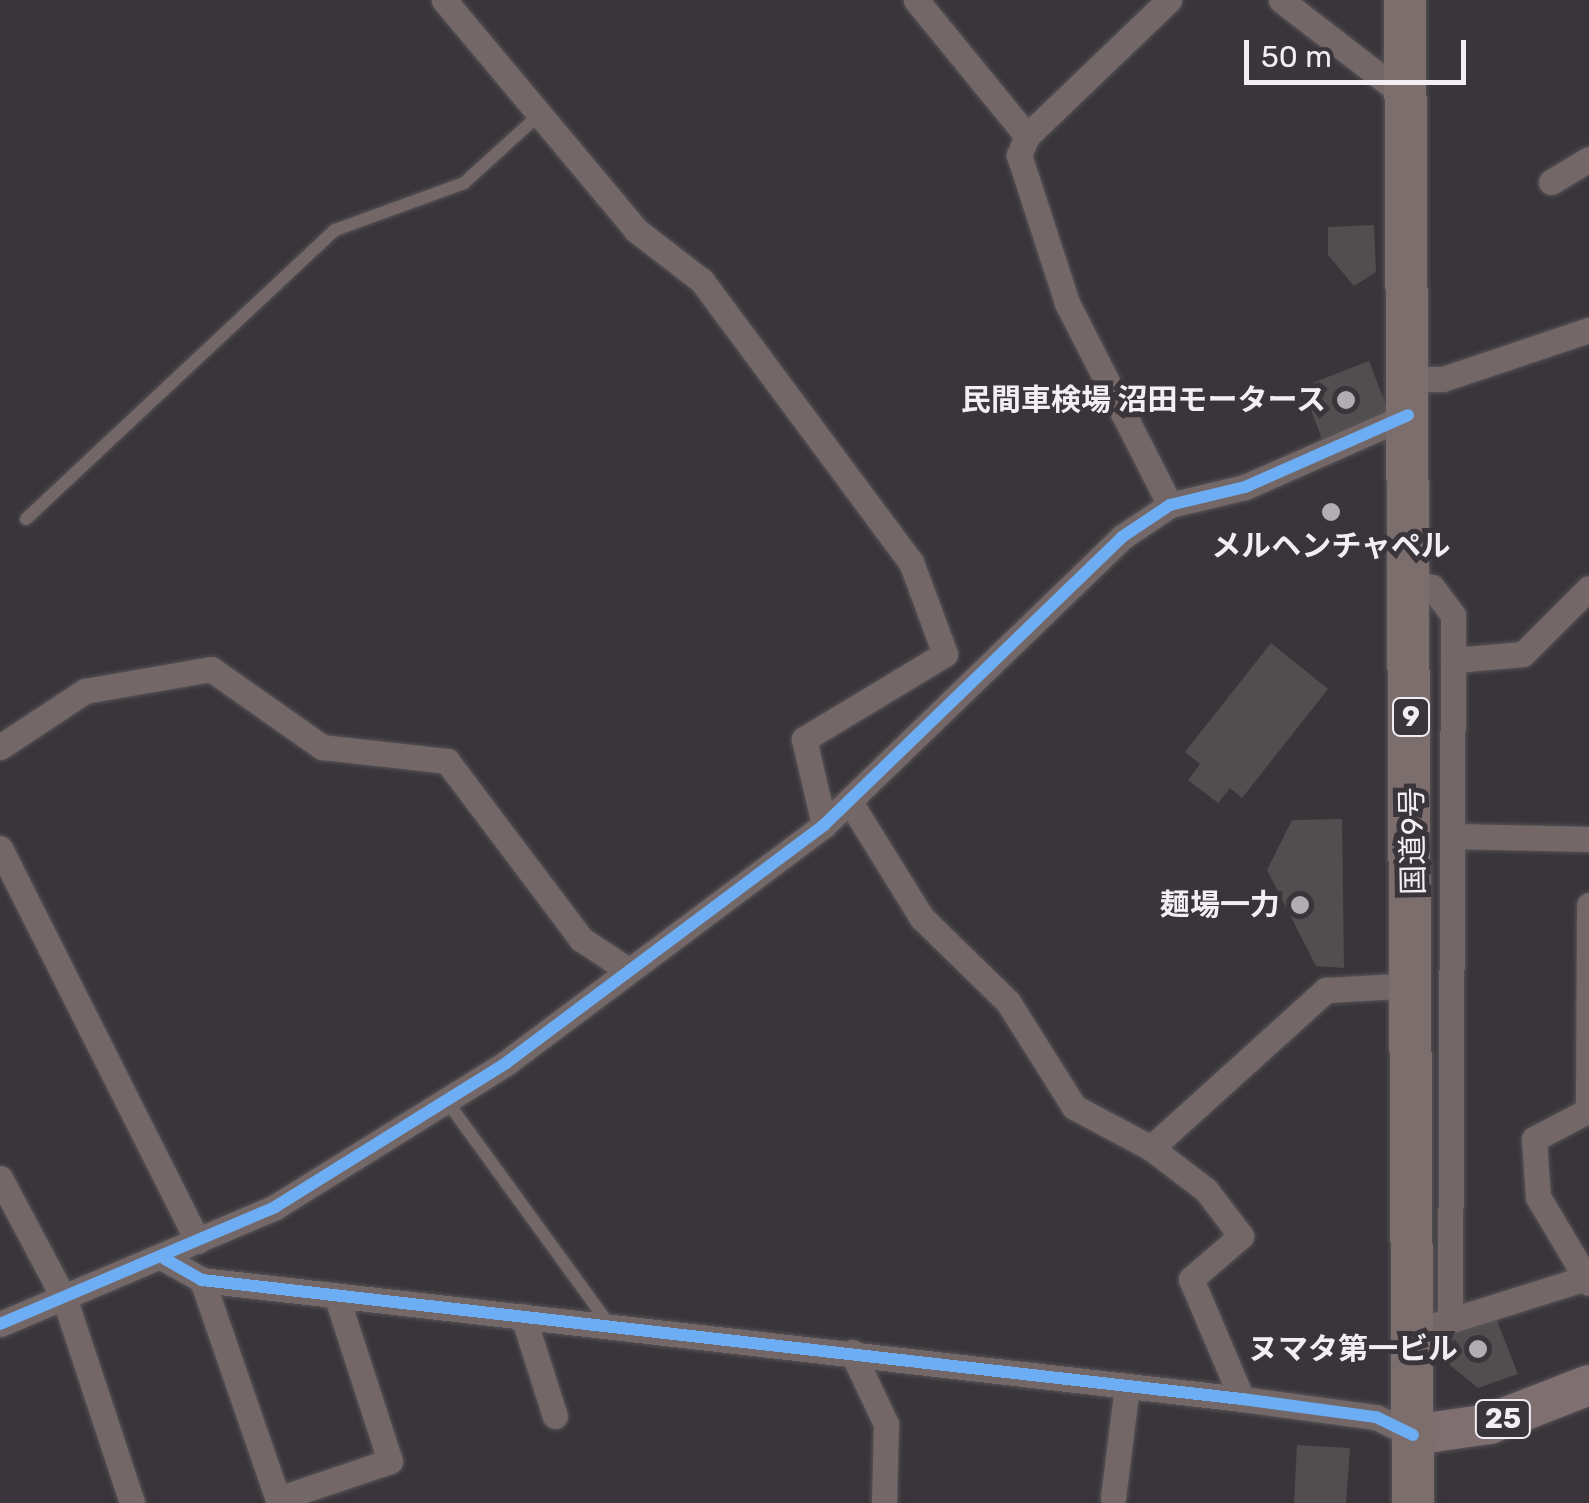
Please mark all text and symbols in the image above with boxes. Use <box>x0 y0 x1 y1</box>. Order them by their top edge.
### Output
scale bar <box>1249 20 1472 82</box>
text: 50 m <box>1261 39 1332 75</box>
place label: 民間車検場 沼田モータース <box>960 382 1326 418</box>
marker: 民間車検場 沼田モータース <box>1335 389 1357 411</box>
marker: メルヘンチャペル <box>1320 501 1342 523</box>
place label: メルヘンチャペル <box>1211 528 1451 564</box>
road number: 9 <box>1391 694 1431 740</box>
street label: 国道9号 <box>1394 787 1432 895</box>
place label: 麺場一力 <box>1160 887 1280 923</box>
marker: 麺場一力 <box>1289 894 1311 916</box>
place label: ヌマタ第一ビル <box>1248 1331 1458 1367</box>
marker: ヌマタ第一ビル <box>1467 1338 1489 1360</box>
road number: 25 <box>1473 1396 1533 1442</box>

